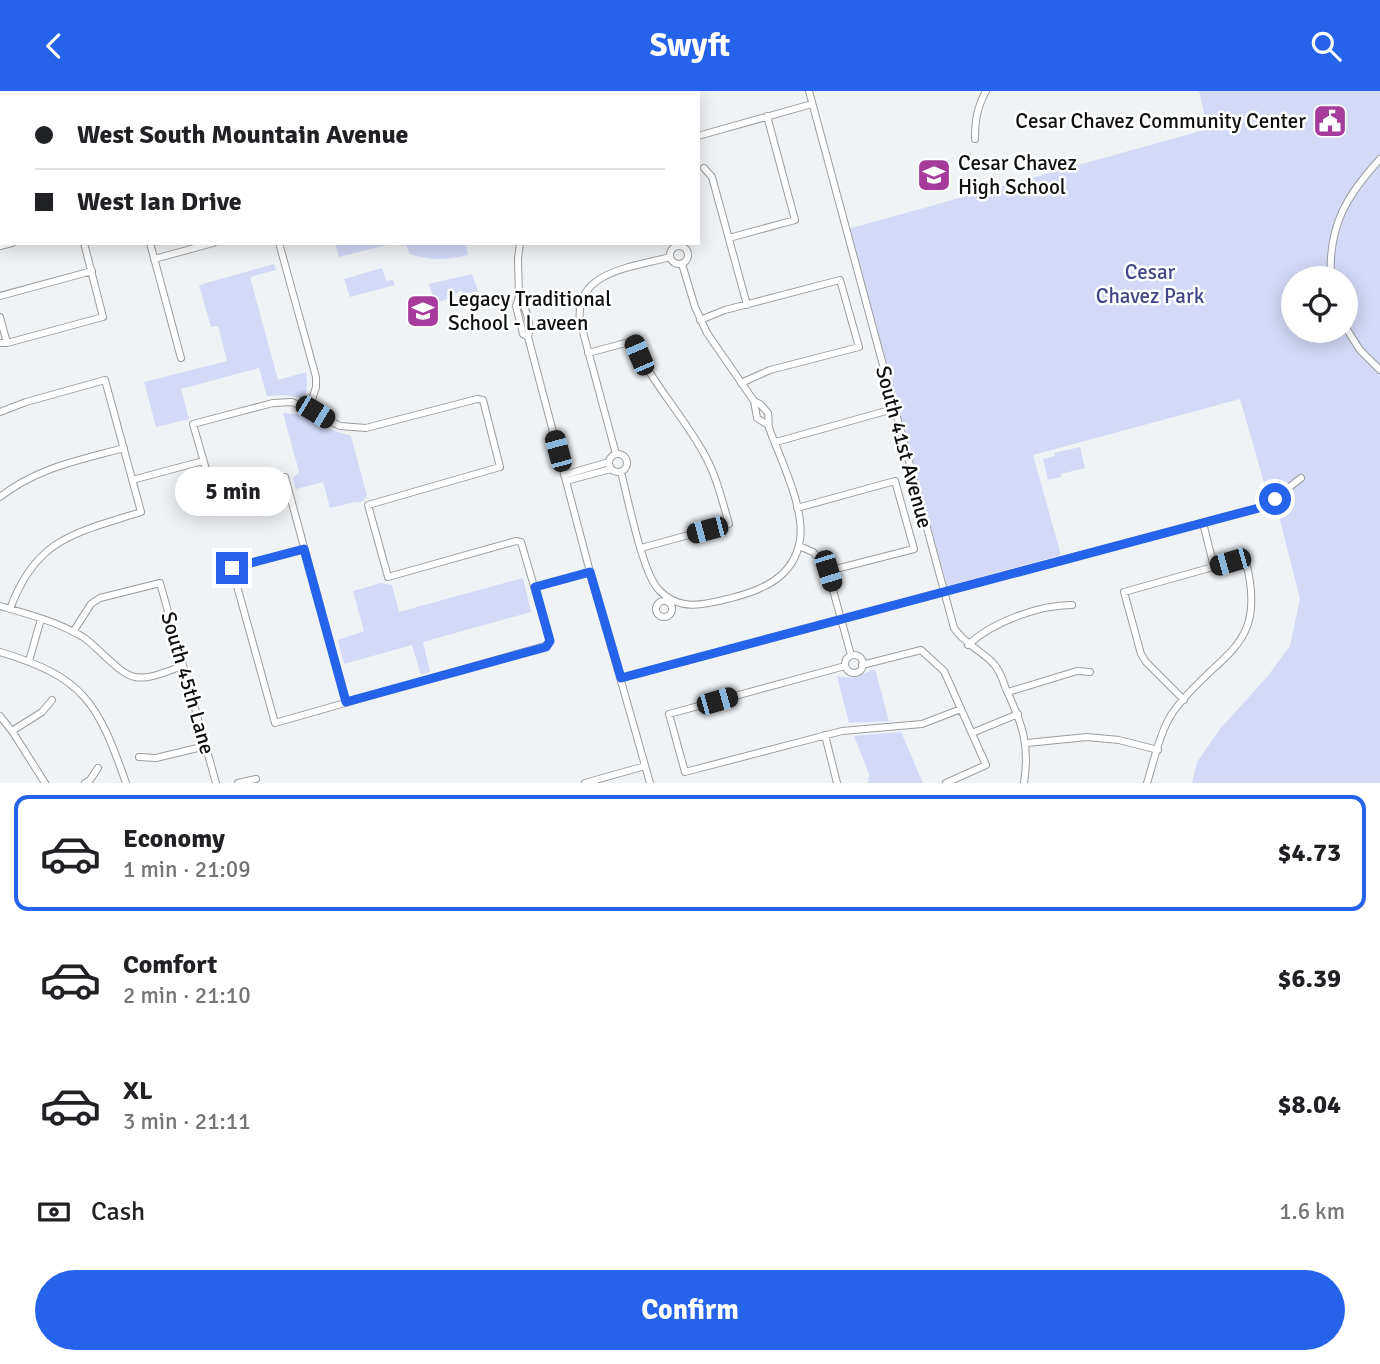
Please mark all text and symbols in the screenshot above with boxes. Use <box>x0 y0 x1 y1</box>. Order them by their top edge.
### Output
text: Swyft <box>650 26 730 65</box>
icon: back <box>35 27 73 65</box>
icon: search <box>1307 27 1345 65</box>
public building icon: Cesar Chavez Community Center <box>1311 102 1349 140</box>
place label: Cesar Chavez Community Center <box>1015 108 1306 134</box>
text: West South Mountain Avenue <box>77 119 409 151</box>
place label: Cesar Chavez High School <box>958 150 1077 200</box>
school or university icon: Cesar Chavez High School <box>915 156 953 194</box>
text: West Ian Drive <box>77 186 242 218</box>
park label: Cesar Chavez Park <box>1096 259 1205 309</box>
map controls <box>1281 266 1358 343</box>
button: locate <box>1281 266 1358 343</box>
place label: Legacy Traditional School - Laveen <box>448 286 611 336</box>
school or university icon: Legacy Traditional School - Laveen <box>404 292 442 330</box>
car <box>622 332 657 378</box>
street label: South 41st Avenue <box>870 363 938 531</box>
car <box>292 392 339 432</box>
car <box>543 428 574 474</box>
callout: 5 min <box>174 467 290 515</box>
text: 5 min <box>205 477 261 506</box>
route start <box>1259 483 1291 515</box>
car <box>684 514 731 546</box>
car <box>1207 546 1254 578</box>
car <box>812 548 845 594</box>
route end <box>216 552 248 584</box>
street label: South 45th Lane <box>155 609 221 757</box>
car <box>694 685 741 717</box>
icon: car <box>39 822 102 885</box>
text: Economy <box>123 823 225 855</box>
text: $4.73 <box>1277 837 1341 869</box>
text: 1 min · 21:09 <box>123 855 251 884</box>
icon: car <box>39 948 102 1011</box>
text: Comfort <box>123 949 217 981</box>
text: $6.39 <box>1277 963 1341 995</box>
text: 2 min · 21:10 <box>123 981 251 1010</box>
icon: car <box>39 1074 102 1137</box>
text: XL <box>123 1075 153 1107</box>
text: $8.04 <box>1277 1089 1341 1121</box>
text: 3 min · 21:11 <box>123 1107 251 1136</box>
icon: cash <box>35 1193 73 1231</box>
text: Cash <box>91 1196 145 1228</box>
text: 1.6 km <box>1279 1197 1345 1226</box>
button: Confirm <box>35 1270 1345 1350</box>

